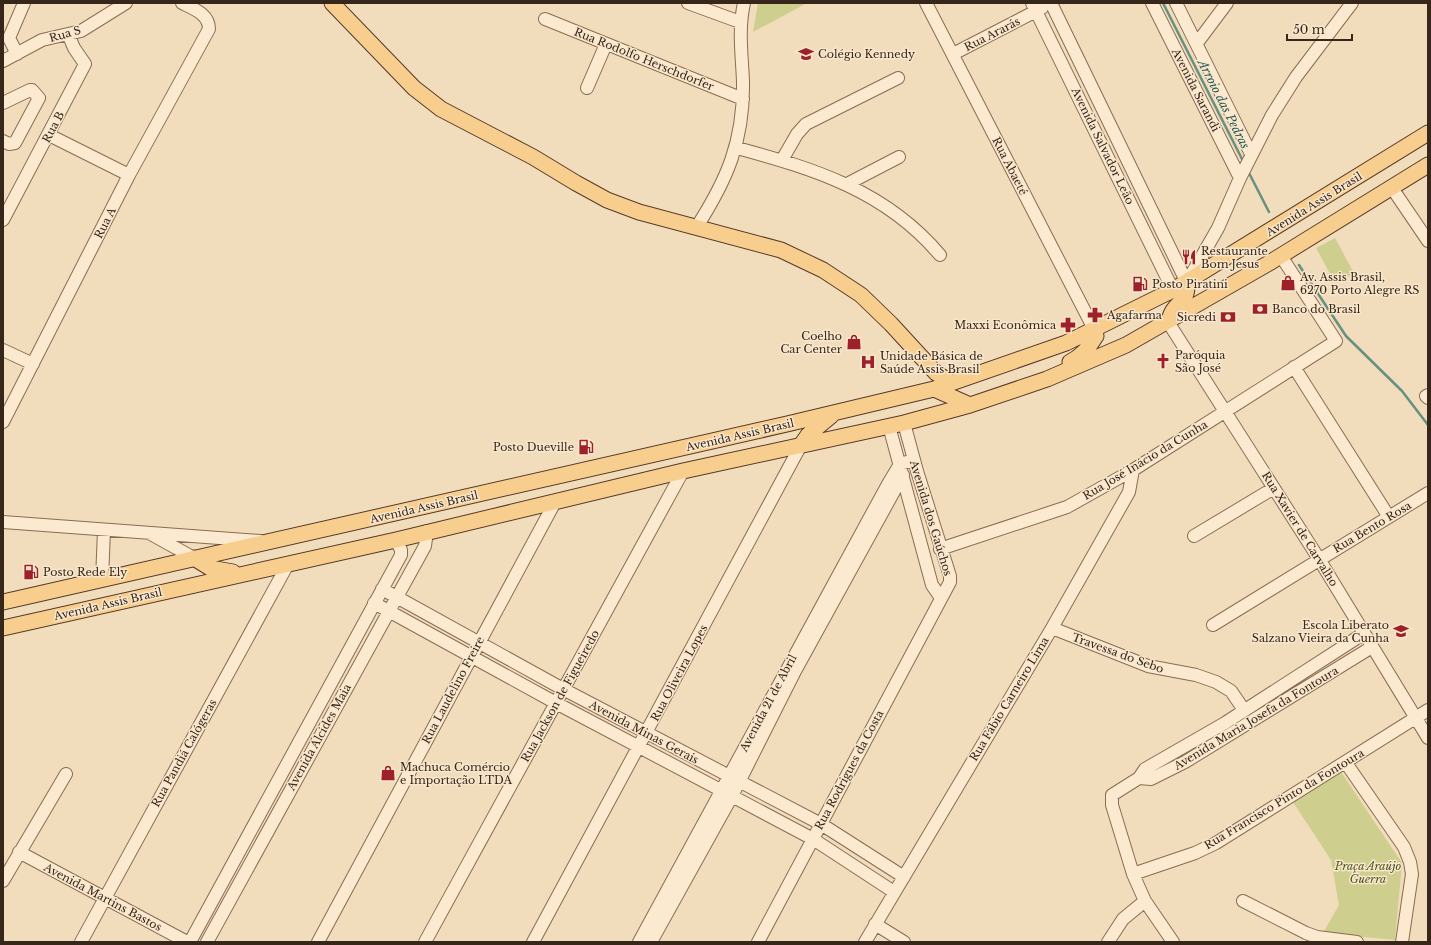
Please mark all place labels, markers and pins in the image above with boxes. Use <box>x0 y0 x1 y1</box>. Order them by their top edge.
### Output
school or university icon: Colégio Kennedy <box>797 45 815 63</box>
place label: Colégio Kennedy <box>818 47 915 61</box>
place label: Restaurante Bom Jesus <box>1201 244 1268 271</box>
restaurant icon: Restaurante Bom Jesus <box>1180 248 1198 266</box>
place label: Av. Assis Brasil, 6270 Porto Alegre RS <box>1299 270 1419 297</box>
shop icon: Av. Assis Brasil, 6270 Porto Alegre RS <box>1279 274 1297 292</box>
fuel station icon: Posto Piratini <box>1131 275 1149 293</box>
place label: Posto Piratini <box>1152 277 1228 291</box>
bank icon: Banco do Brasil <box>1251 300 1269 318</box>
place label: Banco do Brasil <box>1272 302 1361 316</box>
pharmacy icon: Agafarma <box>1086 306 1104 324</box>
place label: Agafarma <box>1106 308 1163 322</box>
bank icon: Sicredi <box>1219 308 1237 326</box>
place label: Sicredi <box>1177 310 1216 324</box>
pharmacy icon: Maxxi Econômica <box>1059 316 1077 334</box>
place label: Maxxi Econômica <box>954 318 1057 332</box>
place label: Coelho Car Center <box>781 329 843 356</box>
shop icon: Coelho Car Center <box>845 333 863 351</box>
place label: Paróquia São José <box>1175 348 1226 375</box>
place label: Unidade Básica de Saúde Assis Brasil <box>880 349 983 376</box>
church icon: Paróquia São José <box>1154 352 1172 370</box>
hospital icon: Unidade Básica de Saúde Assis Brasil <box>859 353 877 371</box>
fuel station icon: Posto Dueville <box>577 438 595 456</box>
place label: Posto Dueville <box>493 440 574 454</box>
fuel station icon: Posto Rede Ely <box>22 563 40 581</box>
place label: Posto Rede Ely <box>43 565 127 579</box>
place label: Escola Liberato Salzano Vieira da Cunha <box>1252 618 1390 645</box>
school or university icon: Escola Liberato Salzano Vieira da Cunha <box>1392 622 1410 640</box>
place label: Machuca Comércio e Importação LTDA <box>400 760 512 787</box>
shop icon: Machuca Comércio e Importação LTDA <box>379 764 397 782</box>

